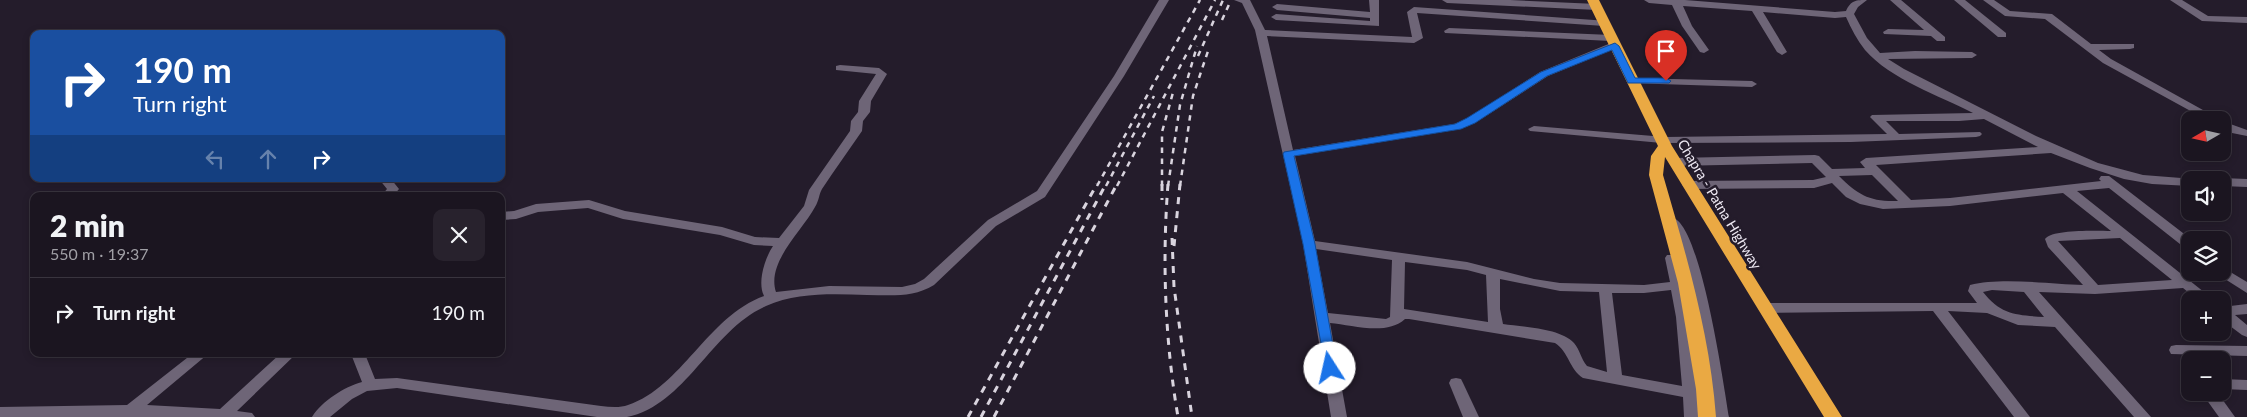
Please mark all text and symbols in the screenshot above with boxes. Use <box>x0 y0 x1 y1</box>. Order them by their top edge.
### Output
pin <box>1645 30 1687 81</box>
icon: arrive <box>1652 37 1680 65</box>
text: 190 m <box>133 48 232 90</box>
icon: right <box>50 50 115 115</box>
text: Turn right <box>133 90 227 117</box>
north arrow <box>2181 111 2231 161</box>
map controls <box>2181 111 2231 401</box>
street label: Chapra - Patna Highway <box>1674 136 1766 273</box>
icon: left <box>201 145 229 173</box>
icon: ahead <box>254 145 282 173</box>
icon: right <box>307 145 335 173</box>
button: sound <box>2181 171 2231 221</box>
text: 2 min <box>50 207 125 243</box>
button: close <box>433 209 485 261</box>
button: layers <box>2181 231 2231 281</box>
text: 550 m · 19:37 <box>50 244 149 263</box>
button: + <box>2181 291 2231 341</box>
icon: right <box>50 299 78 327</box>
text: Turn right <box>93 301 175 324</box>
text: 190 m <box>431 301 485 324</box>
position arrow <box>1303 341 1355 393</box>
button: − <box>2181 351 2231 401</box>

